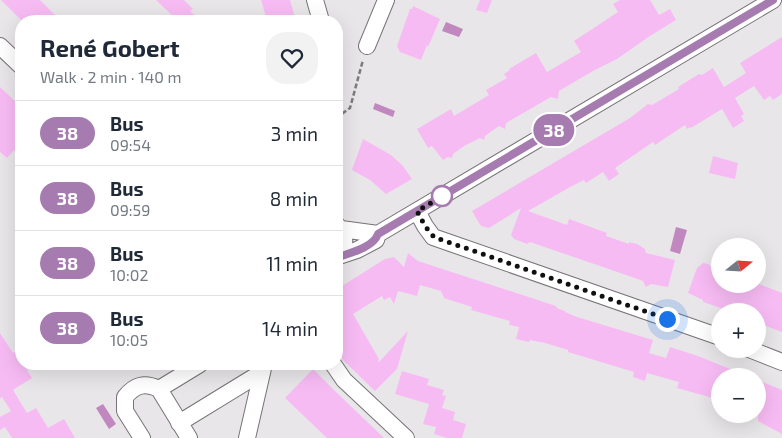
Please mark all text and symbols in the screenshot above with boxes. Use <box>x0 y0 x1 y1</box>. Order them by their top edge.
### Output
button: heart <box>266 32 318 84</box>
text: René Gobert <box>40 33 180 62</box>
text: Walk · 2 min · 140 m <box>40 67 182 86</box>
text: Bus <box>110 112 144 135</box>
line badge: 38 <box>532 114 576 146</box>
text: 38 <box>543 119 565 141</box>
text: 38 <box>57 122 78 144</box>
text: 3 min <box>271 122 318 145</box>
text: 09:54 <box>110 135 151 154</box>
text: Bus <box>110 177 144 200</box>
unlabelled marker <box>431 185 453 207</box>
text: 38 <box>57 187 78 209</box>
text: 8 min <box>270 187 318 210</box>
text: 09:59 <box>110 200 150 219</box>
north arrow <box>711 238 766 292</box>
map controls <box>711 238 766 423</box>
text: Bus <box>110 242 144 265</box>
text: 38 <box>57 252 78 274</box>
text: 11 min <box>266 252 318 275</box>
text: 10:02 <box>110 265 148 284</box>
button: + <box>711 303 766 358</box>
text: Bus <box>110 307 144 330</box>
your location <box>655 307 680 332</box>
text: 38 <box>57 317 78 339</box>
text: 14 min <box>262 317 318 340</box>
text: 10:05 <box>110 330 148 349</box>
button: − <box>711 368 766 423</box>

